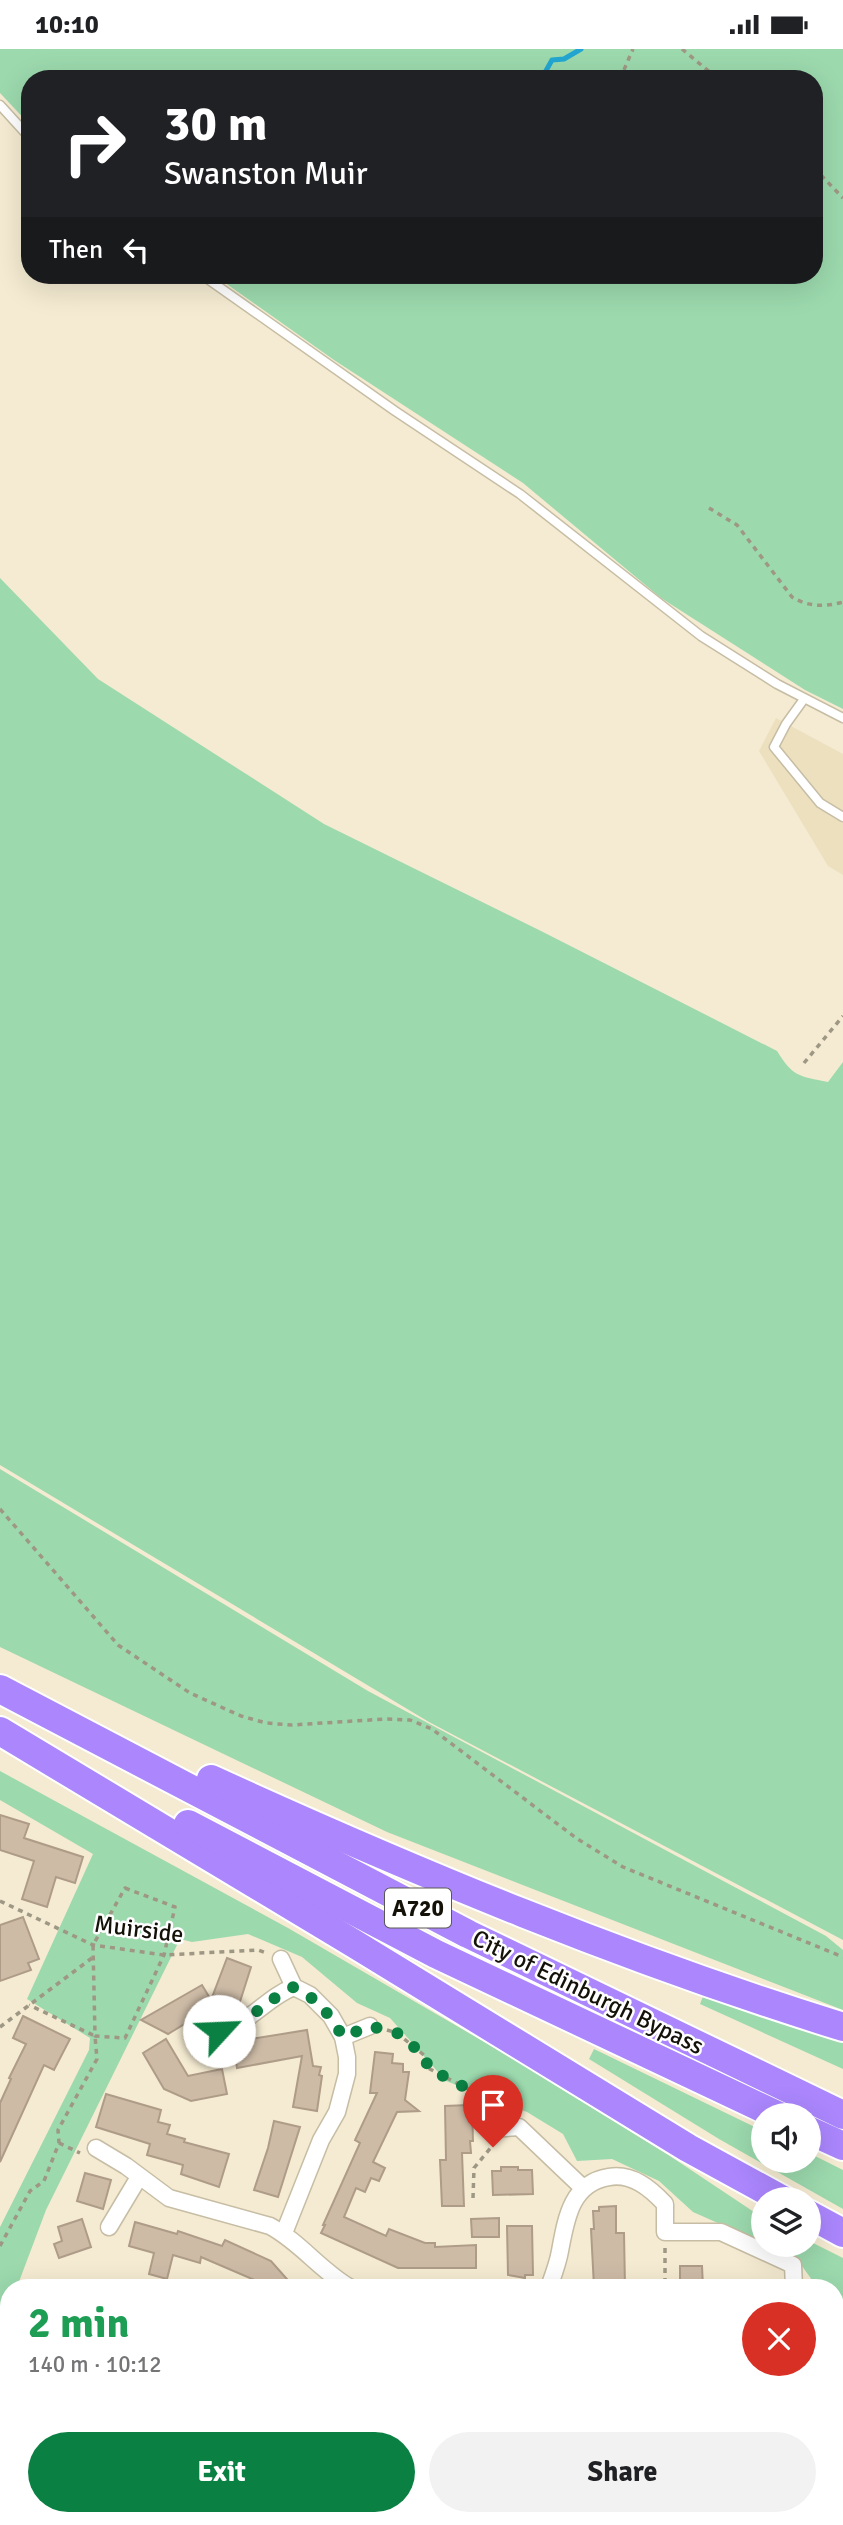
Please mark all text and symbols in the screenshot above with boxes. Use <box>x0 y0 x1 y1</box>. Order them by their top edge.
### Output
text: 10:10 <box>35 9 99 41</box>
text: 30 m <box>164 94 267 154</box>
icon: right <box>49 98 140 189</box>
text: Swanston Muir <box>164 154 367 193</box>
icon: left <box>117 231 155 269</box>
text: Then <box>49 234 103 266</box>
road number: A720 <box>385 1889 451 1927</box>
street label: Muirside <box>93 1909 185 1949</box>
street label: City of Edinburgh Bypass <box>467 1923 709 2061</box>
position arrow <box>182 1994 256 2068</box>
pin <box>463 2075 523 2147</box>
icon: arrive <box>474 2086 512 2124</box>
map controls <box>751 2103 821 2257</box>
button: sound <box>751 2103 821 2173</box>
button: layers <box>751 2187 821 2257</box>
text: 2 min <box>28 2298 129 2349</box>
button: close <box>742 2302 816 2376</box>
text: 140 m · 10:12 <box>28 2350 162 2379</box>
button: Exit <box>28 2432 415 2512</box>
button: Share <box>429 2432 816 2512</box>

